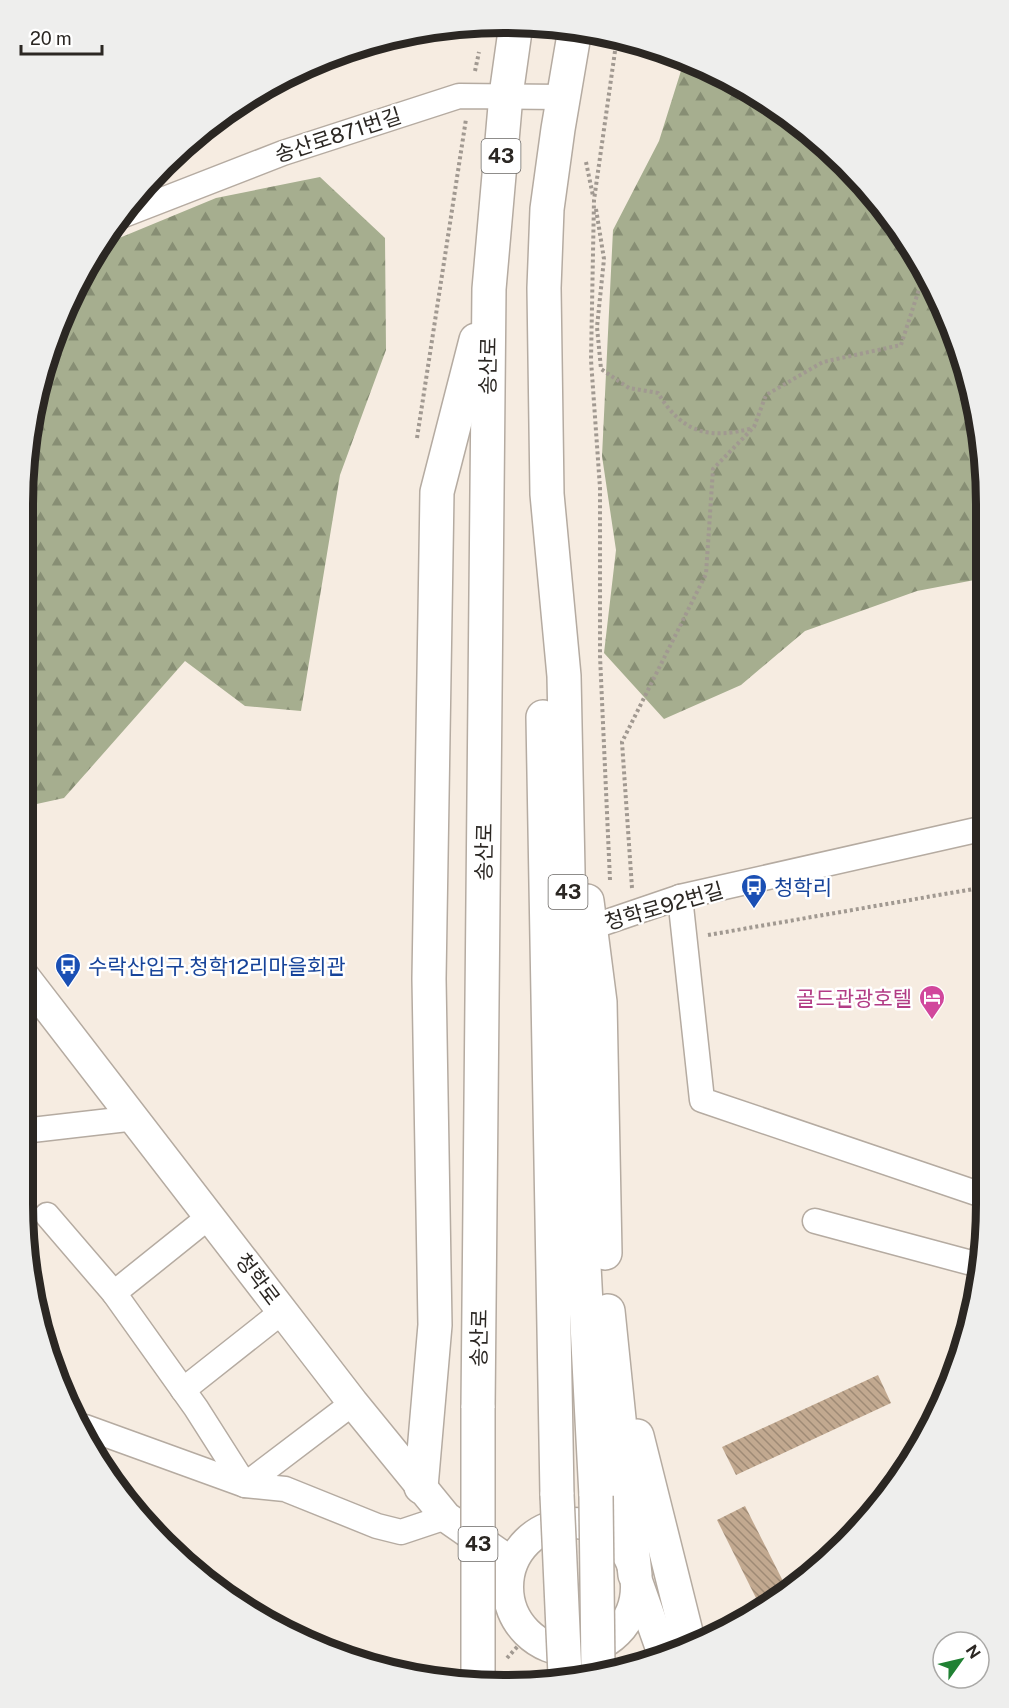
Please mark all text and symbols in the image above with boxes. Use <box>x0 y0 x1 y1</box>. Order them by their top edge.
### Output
scale bar <box>21 18 102 56</box>
text: 20 m <box>30 28 72 49</box>
street label: 송산로871번길 <box>272 103 404 167</box>
road number: 43 <box>482 139 520 173</box>
street label: 송산로 <box>475 337 501 395</box>
street label: 송산로 <box>471 823 497 881</box>
bus stop icon: 청학리 <box>739 872 769 910</box>
road number: 43 <box>548 875 588 909</box>
place label: 청학리 <box>774 875 832 900</box>
street label: 청학로92번길 <box>602 877 726 935</box>
bus stop icon: 수락산입구.청학12리마을회관 <box>53 951 83 989</box>
place label: 수락산입구.청학12리마을회관 <box>88 954 346 979</box>
hotel icon: 골드관광호텔 <box>917 983 947 1021</box>
place label: 골드관광호텔 <box>796 986 912 1011</box>
street label: 청학로 <box>231 1248 285 1310</box>
street label: 송산로 <box>466 1309 492 1367</box>
road number: 43 <box>458 1527 498 1561</box>
north arrow <box>931 1630 991 1690</box>
text: N <box>962 1641 984 1662</box>

